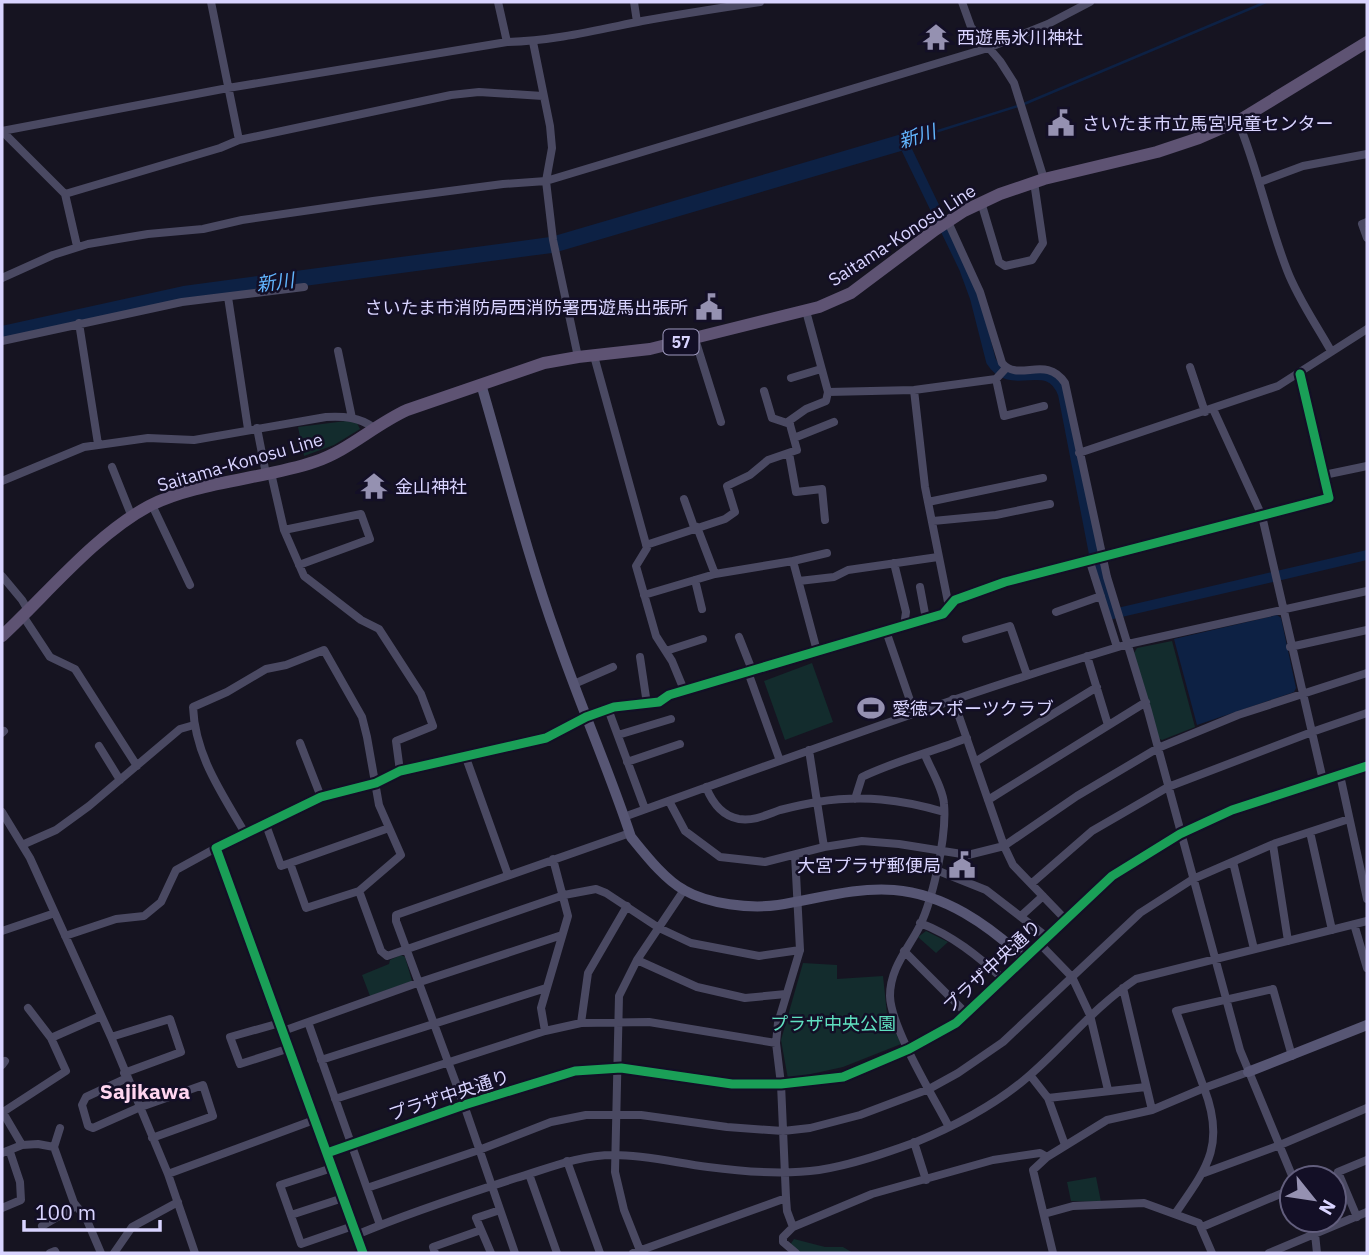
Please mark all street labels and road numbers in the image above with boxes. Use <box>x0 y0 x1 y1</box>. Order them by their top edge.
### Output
street label: Saitama-Konosu Line <box>824 179 980 291</box>
road number: 57 <box>664 330 698 354</box>
street label: Saitama-Konosu Line <box>155 427 326 497</box>
street label: プラザ中央通り <box>938 915 1046 1017</box>
street label: プラザ中央通り <box>386 1065 512 1125</box>

